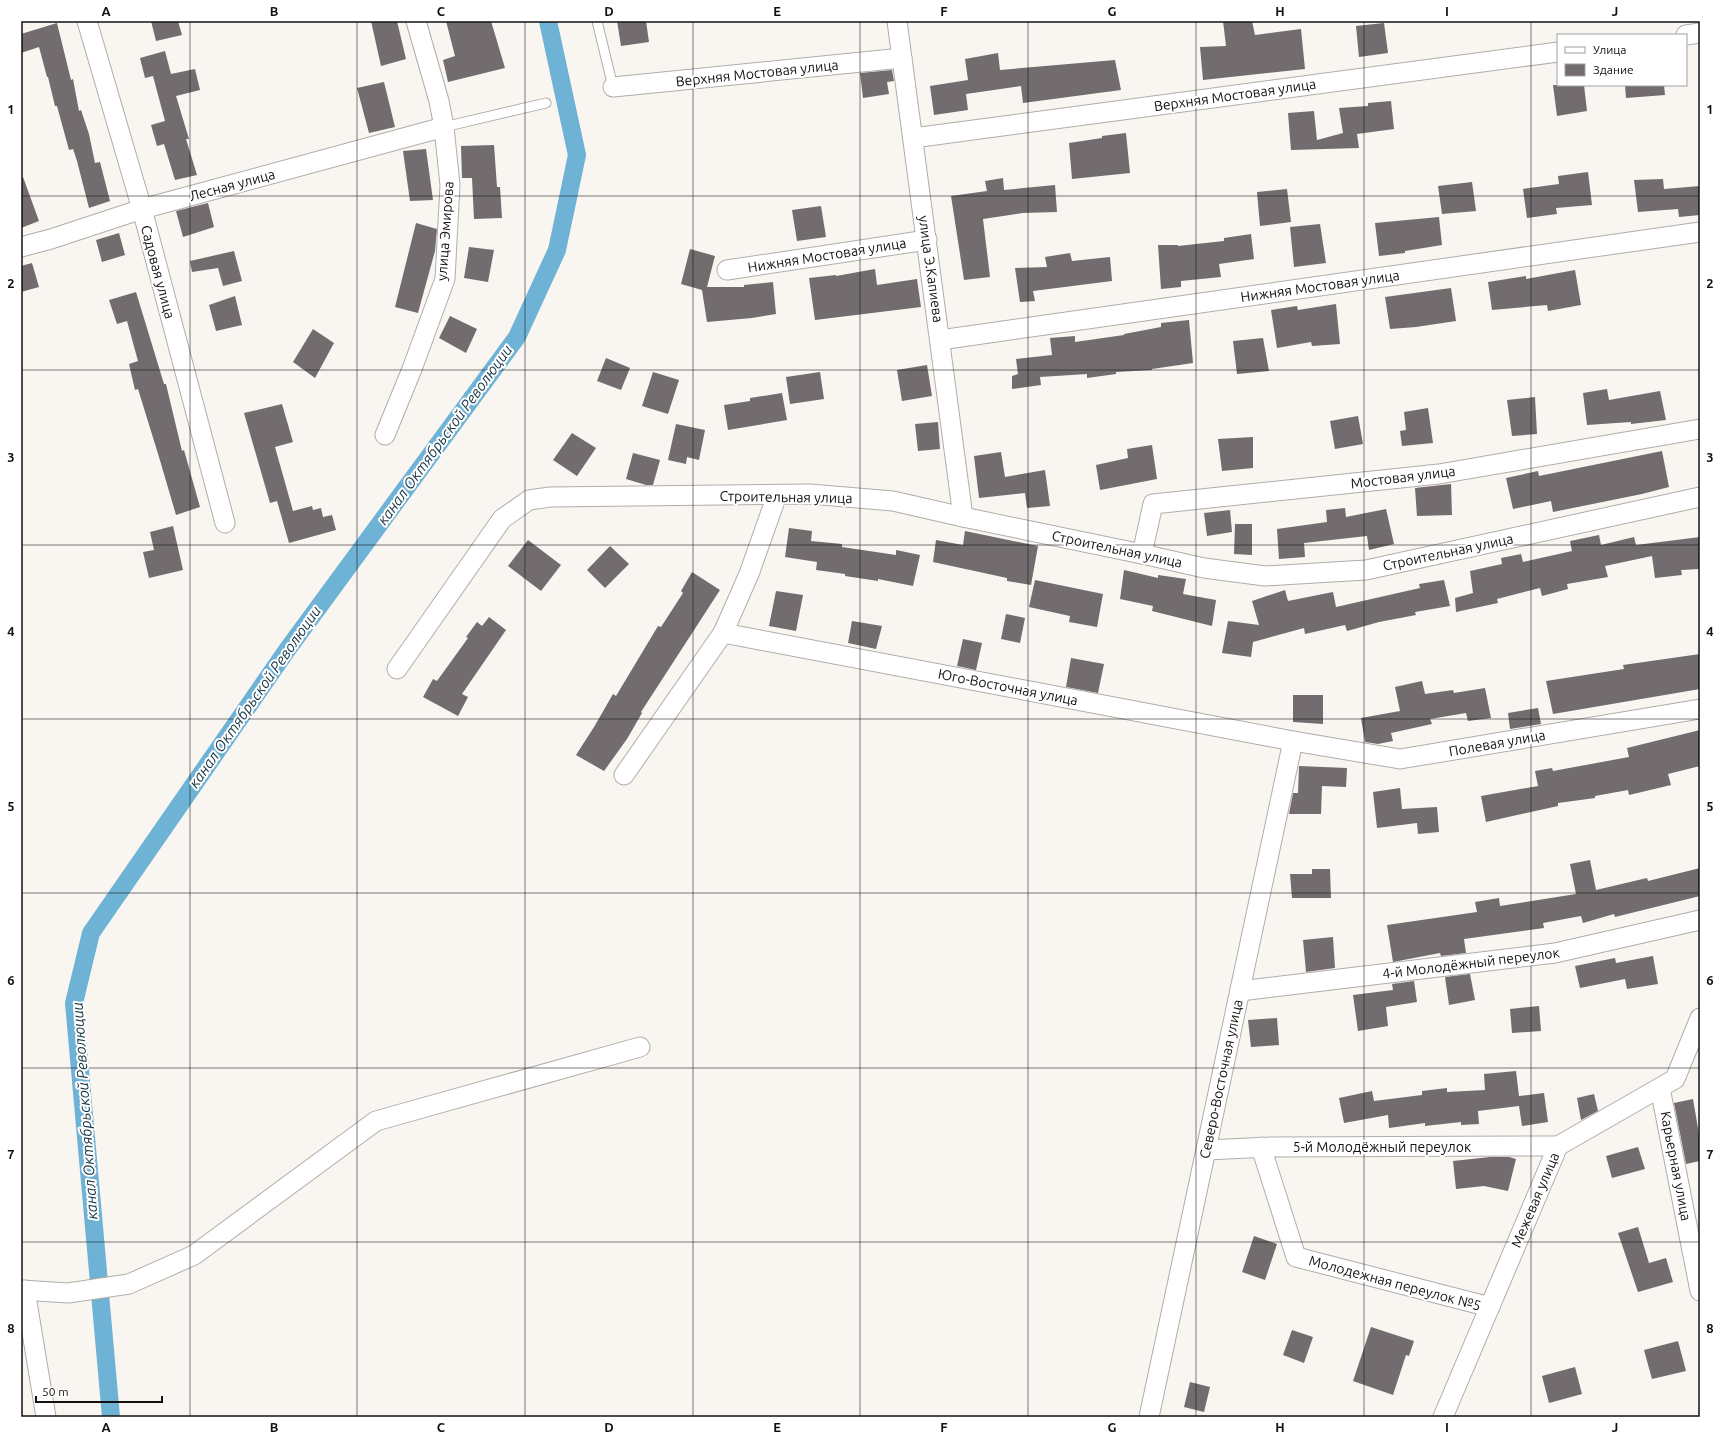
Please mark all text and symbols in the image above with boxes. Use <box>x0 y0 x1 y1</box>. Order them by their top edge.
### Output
text: A <box>101 4 111 18</box>
text: B <box>270 4 279 18</box>
text: C <box>437 4 446 18</box>
text: D <box>604 4 614 18</box>
text: E <box>773 4 781 18</box>
text: F <box>940 4 948 18</box>
text: G <box>1108 4 1117 18</box>
text: H <box>1275 4 1285 18</box>
text: I <box>1445 4 1449 18</box>
text: J <box>1612 4 1618 18</box>
legend <box>1557 34 1687 86</box>
text: Улица <box>1593 43 1626 56</box>
street label: Верхняя Мостовая улица <box>675 56 839 90</box>
text: Здание <box>1593 63 1634 76</box>
street label: Верхняя Мостовая улица <box>1153 76 1317 114</box>
text: 1 <box>7 102 15 116</box>
text: 1 <box>1706 102 1714 116</box>
street label: Лесная улица <box>187 166 277 204</box>
street label: улица Эмирова <box>434 181 456 281</box>
street label: улица Э.Капиева <box>916 214 946 324</box>
street label: Садовая улица <box>138 223 178 321</box>
street label: Нижняя Мостовая улица <box>747 235 907 275</box>
street label: Нижняя Мостовая улица <box>1240 267 1400 305</box>
text: 2 <box>7 276 15 290</box>
text: 2 <box>1706 276 1714 290</box>
water label: канал Октябрьской Революции <box>374 342 516 528</box>
text: 3 <box>7 450 15 464</box>
text: 3 <box>1706 450 1714 464</box>
street label: Мостовая улица <box>1350 463 1456 491</box>
street label: Строительная улица <box>719 488 853 506</box>
street label: Строительная улица <box>1050 527 1184 571</box>
street label: Строительная улица <box>1381 530 1515 574</box>
water label: канал Октябрьской Революции <box>185 603 324 791</box>
text: 4 <box>7 624 15 638</box>
text: 4 <box>1706 624 1714 638</box>
street label: Юго-Восточная улица <box>937 666 1079 708</box>
street label: Полевая улица <box>1447 727 1547 759</box>
text: 5 <box>7 799 15 813</box>
text: 5 <box>1706 799 1714 813</box>
street label: 4-й Молодёжный переулок <box>1382 944 1560 982</box>
text: 6 <box>7 973 15 987</box>
text: 6 <box>1706 973 1714 987</box>
street label: Северо-Восточная улица <box>1196 998 1246 1160</box>
water label: канал Октябрьской Революции <box>68 1002 101 1220</box>
street label: Карьерная улица <box>1658 1110 1694 1222</box>
street label: 5-й Молодёжный переулок <box>1293 1139 1471 1155</box>
text: 7 <box>7 1147 15 1161</box>
text: 7 <box>1706 1147 1714 1161</box>
street label: Межевая улица <box>1508 1150 1562 1250</box>
street label: Молодежная переулок №5 <box>1307 1252 1483 1314</box>
text: 8 <box>7 1321 15 1335</box>
text: 8 <box>1706 1321 1714 1335</box>
scale bar <box>36 1378 162 1404</box>
text: 50 m <box>42 1385 69 1398</box>
text: A <box>101 1420 111 1434</box>
text: B <box>270 1420 279 1434</box>
text: C <box>437 1420 446 1434</box>
text: D <box>604 1420 614 1434</box>
text: E <box>773 1420 781 1434</box>
text: F <box>940 1420 948 1434</box>
text: G <box>1108 1420 1117 1434</box>
text: H <box>1275 1420 1285 1434</box>
text: I <box>1445 1420 1449 1434</box>
text: J <box>1612 1420 1618 1434</box>

